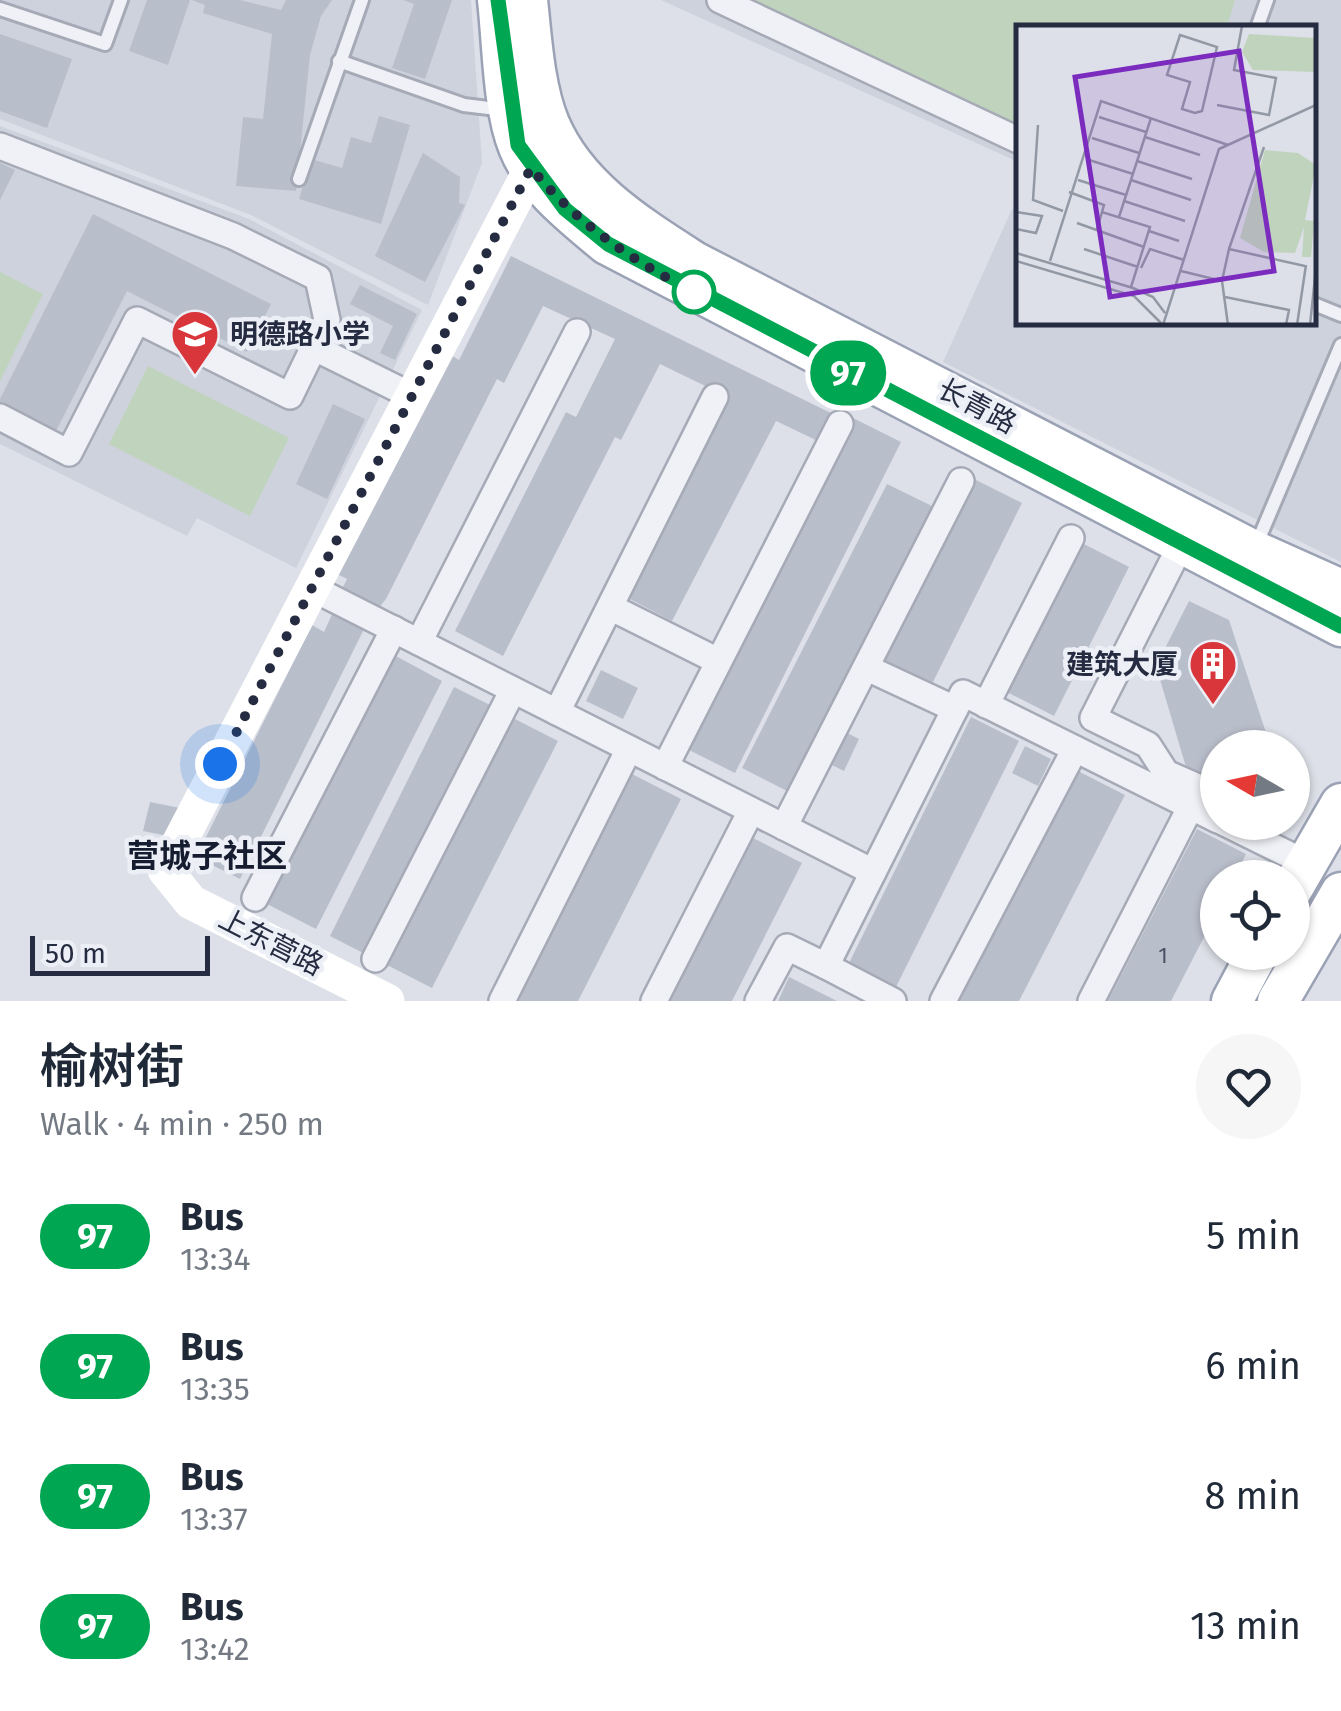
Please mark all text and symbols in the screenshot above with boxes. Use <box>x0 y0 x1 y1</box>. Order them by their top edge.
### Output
inset map <box>1016 25 1316 325</box>
unlabelled marker <box>673 271 715 313</box>
school or university icon: 明德路小学 <box>169 308 221 376</box>
place label: 明德路小学 <box>230 318 370 351</box>
line badge: 97 <box>803 340 893 406</box>
text: 97 <box>830 352 866 394</box>
street label: 长青路 <box>932 372 1022 440</box>
building icon: 建筑大厦 <box>1187 638 1239 706</box>
place label: 建筑大厦 <box>1066 648 1178 681</box>
north arrow <box>1200 730 1310 840</box>
map controls <box>1200 730 1310 970</box>
your location <box>195 739 245 789</box>
district label: 营城子社区 <box>127 837 287 875</box>
button: locate <box>1200 860 1310 970</box>
street label: 上东营路 <box>214 902 328 982</box>
scale bar <box>30 931 210 976</box>
text: 50 m <box>45 937 106 970</box>
house number: 1 <box>1158 942 1168 969</box>
button: heart <box>1196 1034 1301 1139</box>
text: 榆树街 <box>40 1038 184 1096</box>
text: Walk · 4 min · 250 m <box>40 1105 324 1143</box>
text: Bus <box>180 1194 244 1240</box>
text: 5 min <box>1206 1213 1301 1259</box>
text: 97 <box>77 1215 113 1257</box>
text: 13:34 <box>180 1240 251 1278</box>
text: Bus <box>180 1324 244 1370</box>
text: 6 min <box>1205 1343 1301 1389</box>
text: 97 <box>77 1345 113 1387</box>
text: 13:35 <box>180 1370 250 1408</box>
text: Bus <box>180 1454 244 1500</box>
text: 8 min <box>1204 1473 1301 1519</box>
text: 97 <box>77 1475 113 1517</box>
text: 13:37 <box>180 1500 248 1538</box>
text: Bus <box>180 1584 244 1630</box>
text: 13 min <box>1190 1603 1301 1649</box>
text: 97 <box>77 1605 113 1647</box>
text: 13:42 <box>180 1630 250 1668</box>

